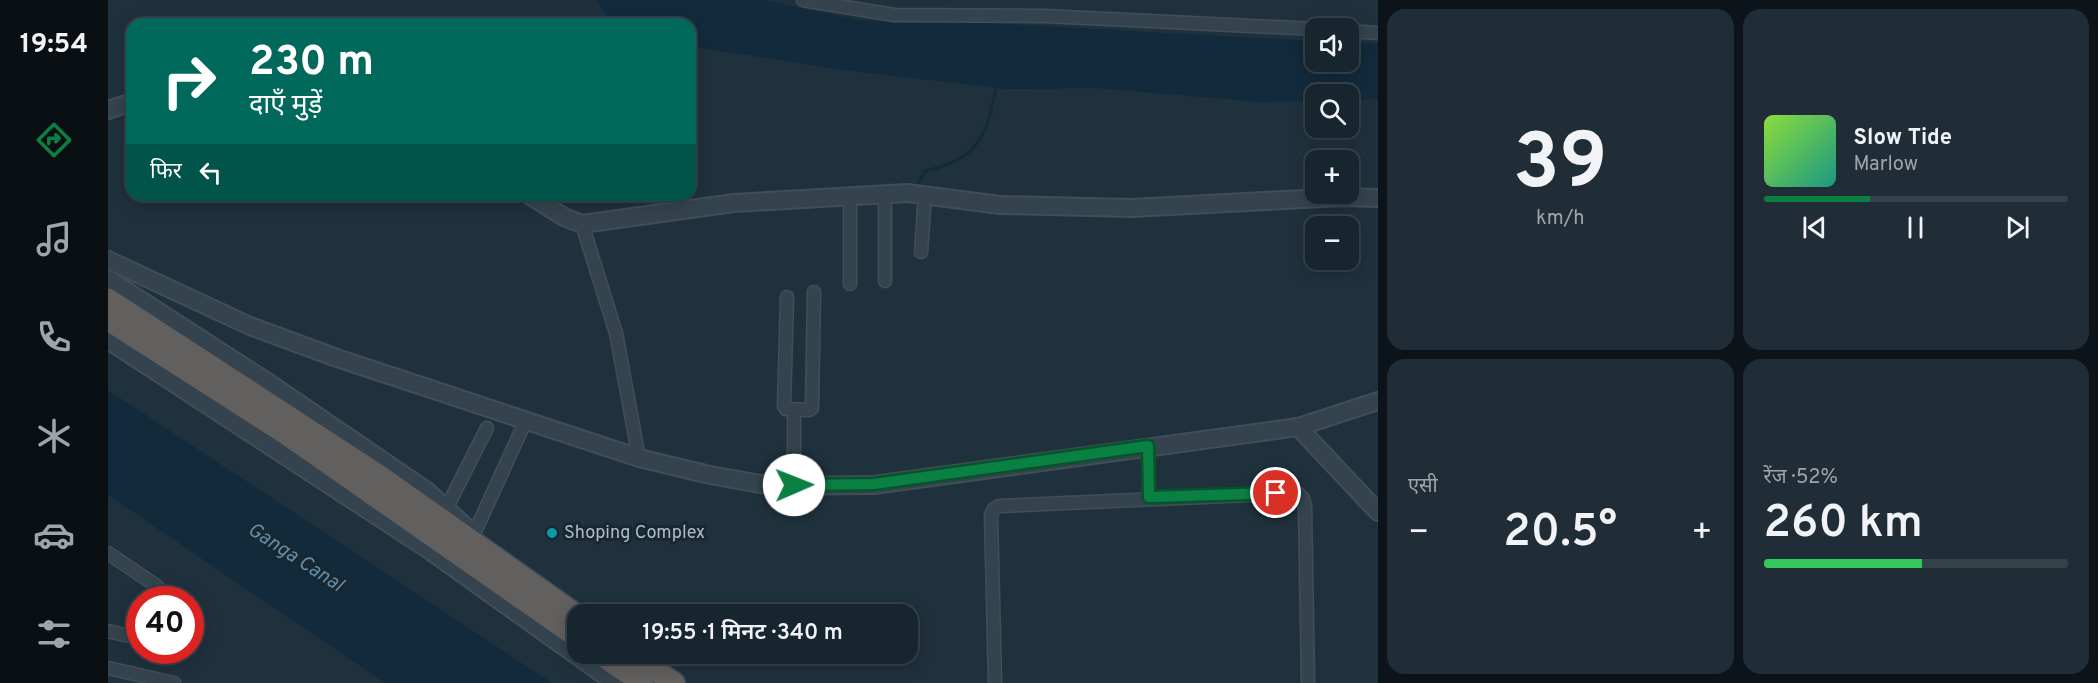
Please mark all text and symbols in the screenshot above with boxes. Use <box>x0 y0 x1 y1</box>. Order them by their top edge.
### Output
map controls <box>1305 18 1359 270</box>
button: sound <box>1305 18 1359 72</box>
text: 19:54 <box>20 28 88 62</box>
text: 230 m <box>249 37 374 90</box>
icon: right <box>150 42 228 120</box>
button: search <box>1305 84 1359 138</box>
text: दाएँ मुड़ें <box>249 89 322 123</box>
text: 39 <box>1513 117 1608 216</box>
icon: directions <box>33 119 75 161</box>
text: Slow Tide <box>1854 125 1952 152</box>
button: + <box>1305 150 1359 204</box>
text: Marlow <box>1854 152 1918 178</box>
icon: left <box>194 156 227 189</box>
text: फिर <box>150 159 182 186</box>
text: km/h <box>1536 206 1585 232</box>
icon: previous <box>1798 211 1831 244</box>
icon: pause <box>1899 211 1932 244</box>
icon: next <box>2001 211 2034 244</box>
button: − <box>1305 216 1359 270</box>
icon: music <box>33 218 75 260</box>
icon: phone <box>33 316 75 358</box>
icon: climate <box>33 415 75 457</box>
position arrow <box>762 453 826 517</box>
text: रेंज · 52% <box>1764 465 1838 491</box>
pin <box>1250 467 1301 518</box>
text: एसी <box>1408 474 1438 500</box>
icon: arrive <box>1259 476 1292 509</box>
text: 260 km <box>1764 496 1923 553</box>
text: 20.5° <box>1503 505 1617 562</box>
text: − <box>1408 513 1429 555</box>
text: + <box>1691 513 1713 555</box>
icon: car <box>33 514 75 556</box>
water label: Ganga Canal <box>242 517 349 599</box>
place label: Shoping Complex <box>564 522 705 545</box>
marker: Shoping Complex <box>545 526 559 540</box>
speed limit sign: 40 <box>126 586 204 664</box>
icon: filters <box>33 613 75 655</box>
text: 19:55 · 1 मिनट · 340 m <box>642 620 843 647</box>

